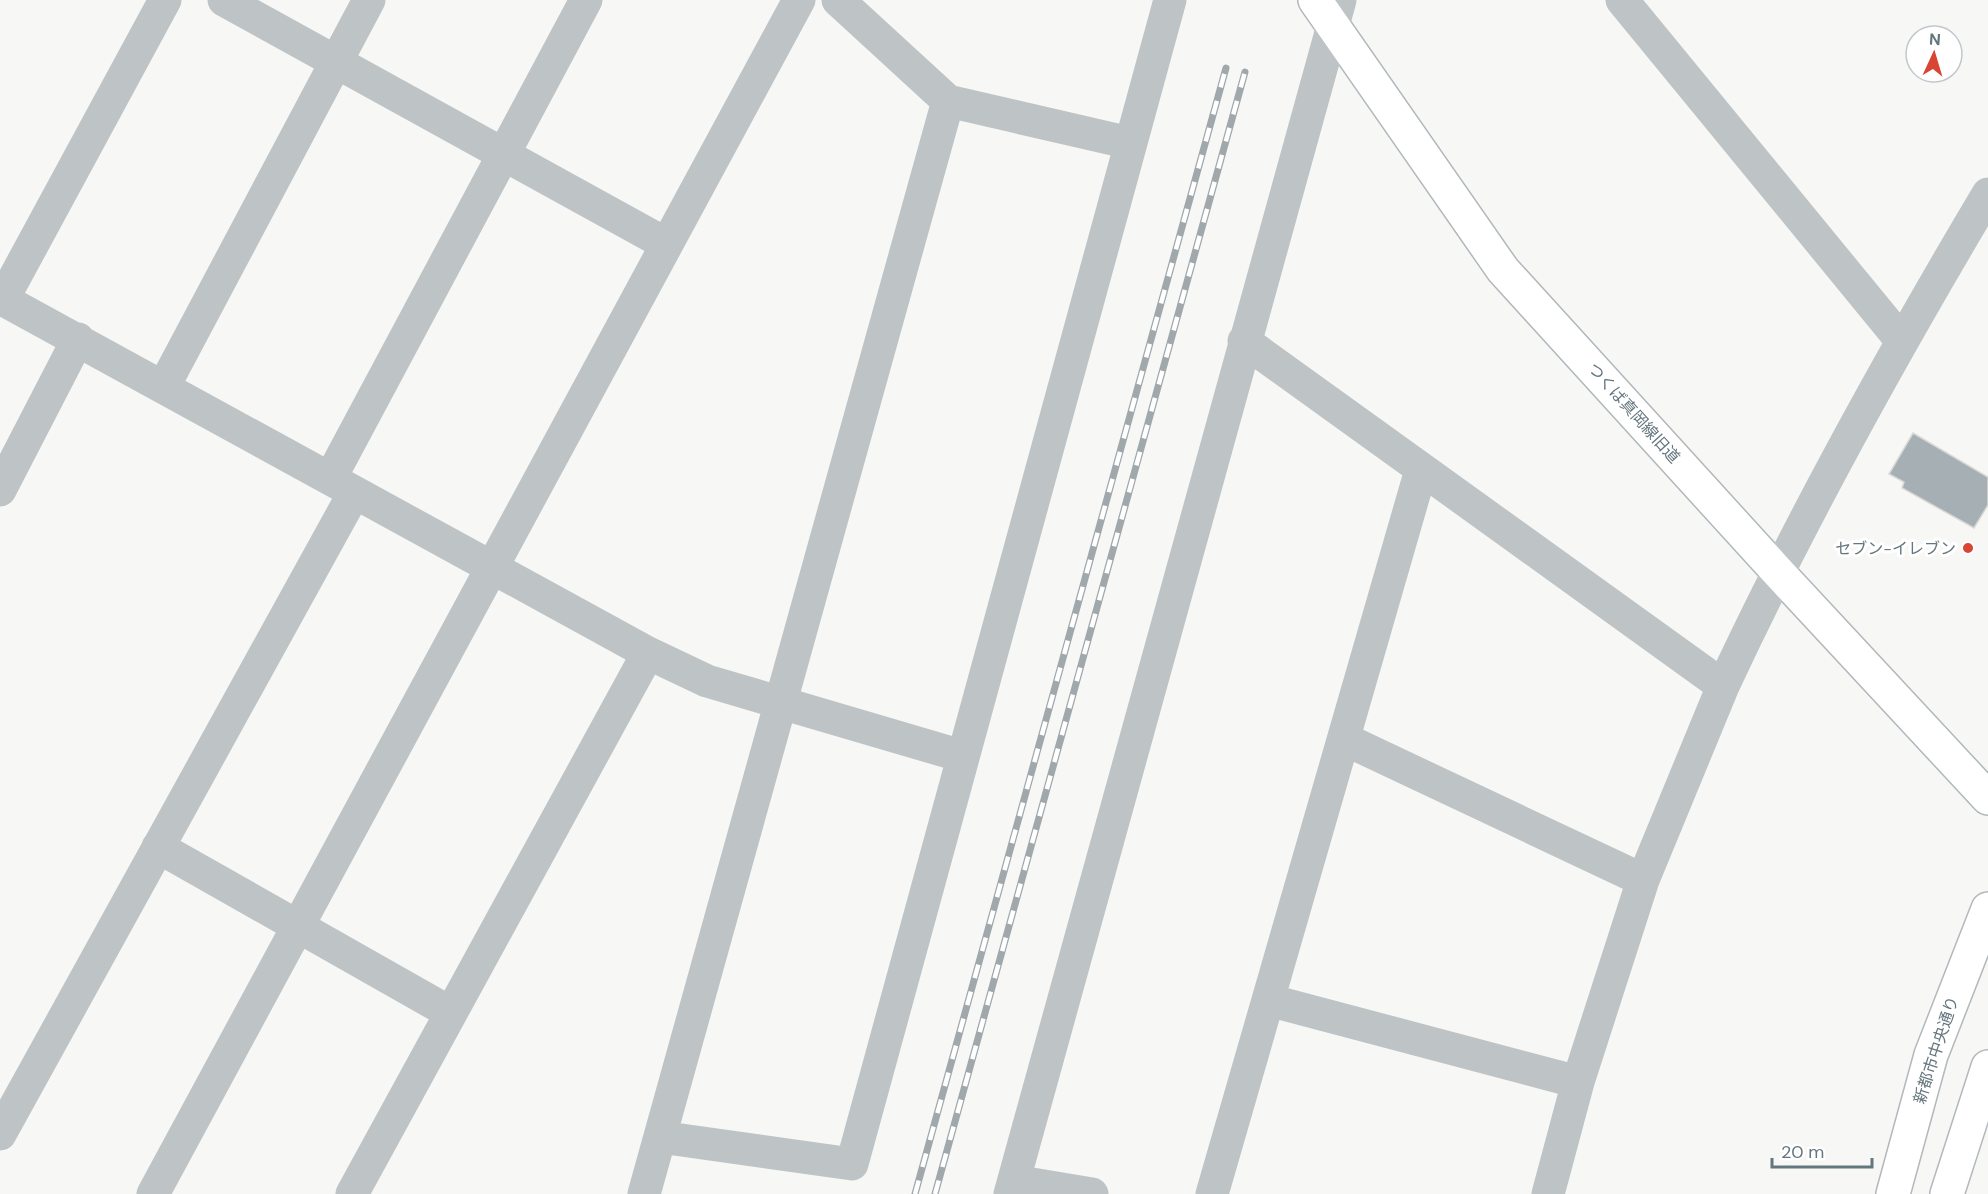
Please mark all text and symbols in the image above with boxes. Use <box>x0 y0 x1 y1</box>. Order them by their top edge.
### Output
north arrow <box>1904 24 1964 84</box>
text: N <box>1928 29 1942 50</box>
street label: つくば真岡線旧道 <box>1583 358 1685 468</box>
place label: セブン-イレブン <box>1835 538 1956 559</box>
marker: セブン-イレブン <box>1961 541 1975 555</box>
street label: 新都市中央通り <box>1909 993 1963 1107</box>
scale bar <box>1772 1131 1872 1169</box>
text: 20 m <box>1781 1140 1824 1164</box>

